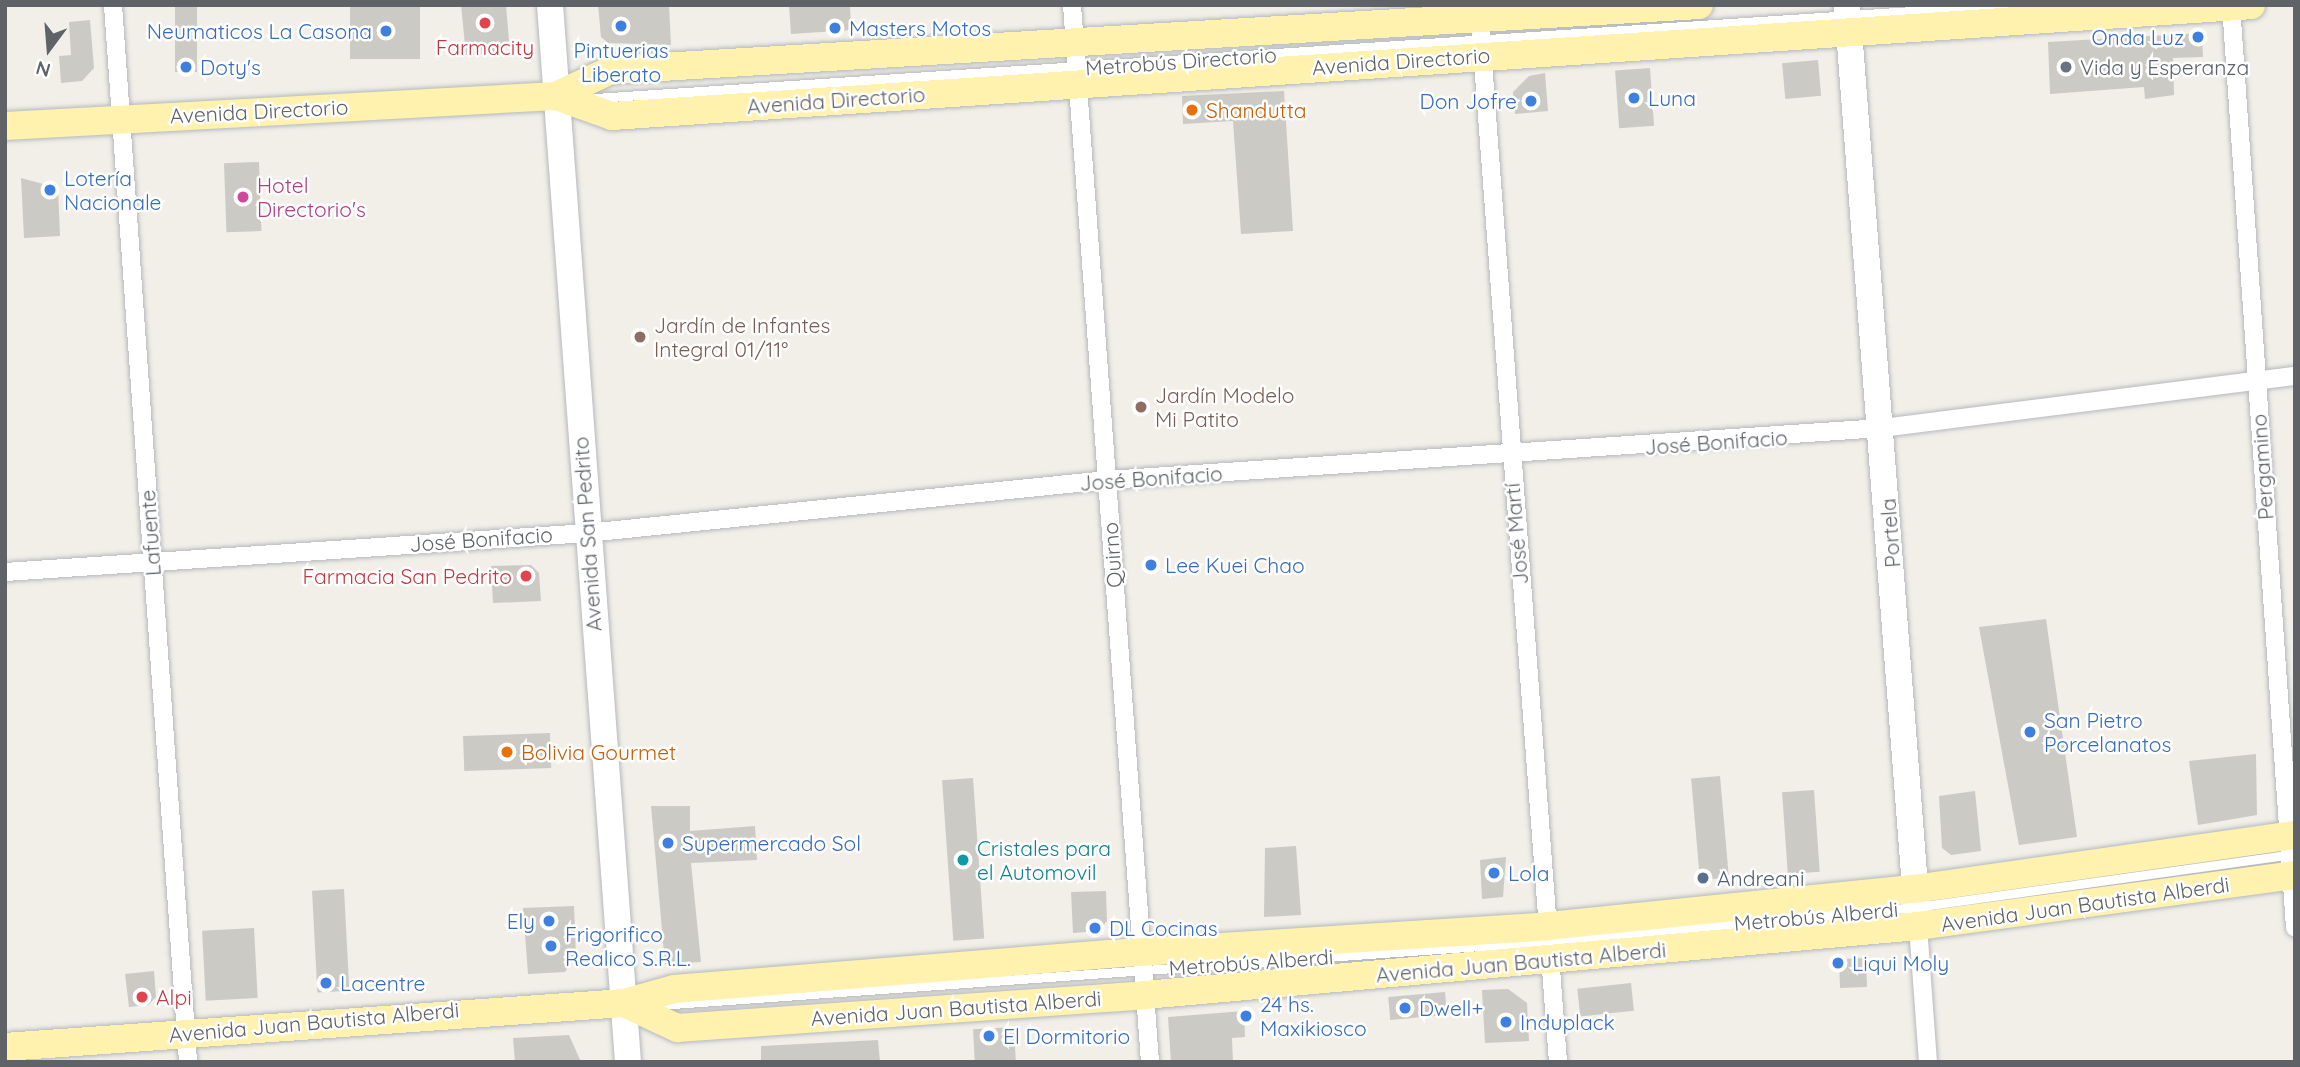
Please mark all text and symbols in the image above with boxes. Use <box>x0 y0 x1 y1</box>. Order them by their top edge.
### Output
north arrow <box>14 14 84 84</box>
marker: Farmacity <box>477 15 493 31</box>
place label: Masters Motos <box>849 15 991 41</box>
place label: Neumaticos La Casona <box>147 18 372 44</box>
marker: Pintuerias Liberato <box>613 18 629 34</box>
marker: Masters Motos <box>827 20 843 36</box>
marker: Neumaticos La Casona <box>378 23 394 39</box>
place label: Onda Luz <box>2091 24 2184 50</box>
marker: Onda Luz <box>2190 29 2206 45</box>
place label: Farmacity <box>436 34 534 60</box>
place label: Pintuerias Liberato <box>573 37 669 87</box>
street label: Metrobús Directorio <box>1084 42 1278 80</box>
street label: Avenida Directorio <box>1311 42 1491 80</box>
place label: Doty's <box>200 54 261 80</box>
place label: Vida y Esperanza <box>2080 54 2249 80</box>
text: N <box>33 56 53 83</box>
marker: Doty's <box>178 59 194 75</box>
marker: Vida y Esperanza <box>2058 59 2074 75</box>
street label: Avenida Directorio <box>746 81 926 119</box>
place label: Luna <box>1648 85 1696 111</box>
place label: Don Jofre <box>1419 88 1517 114</box>
marker: Luna <box>1626 90 1642 106</box>
marker: Don Jofre <box>1523 93 1539 109</box>
street label: Avenida Directorio <box>169 94 349 128</box>
place label: Shandutta <box>1206 97 1307 123</box>
marker: Shandutta <box>1184 102 1200 118</box>
place label: Lotería Nacionale <box>64 165 161 215</box>
place label: Hotel Directorio's <box>257 172 366 222</box>
marker: Lotería Nacionale <box>42 182 58 198</box>
marker: Hotel Directorio's <box>235 189 251 205</box>
place label: Jardín de Infantes Integral 01/11° <box>654 312 830 362</box>
marker: Jardín de Infantes Integral 01/11° <box>632 329 648 345</box>
place label: Jardín Modelo Mi Patito <box>1155 382 1294 432</box>
marker: Jardín Modelo Mi Patito <box>1133 399 1149 415</box>
street label: Pergamino <box>2246 413 2278 521</box>
street label: José Bonifacio <box>1644 424 1788 460</box>
street label: Avenida San Pedrito <box>568 436 606 632</box>
street label: José Bonifacio <box>1079 460 1223 496</box>
street label: José Martí <box>1499 482 1533 586</box>
street label: Lafuente <box>134 489 166 577</box>
street label: Portela <box>1875 497 1905 569</box>
street label: José Bonifacio <box>409 521 553 557</box>
street label: Quirno <box>1097 521 1127 589</box>
place label: Lee Kuei Chao <box>1165 552 1305 578</box>
marker: Lee Kuei Chao <box>1143 557 1159 573</box>
place label: Farmacia San Pedrito <box>302 563 512 589</box>
marker: Farmacia San Pedrito <box>518 568 534 584</box>
place label: San Pietro Porcelanatos <box>2044 707 2171 757</box>
marker: San Pietro Porcelanatos <box>2022 724 2038 740</box>
place label: Bolivia Gourmet <box>521 739 676 765</box>
marker: Bolivia Gourmet <box>499 744 515 760</box>
place label: Supermercado Sol <box>682 830 861 856</box>
marker: Supermercado Sol <box>660 835 676 851</box>
place label: Cristales para el Automovil <box>977 835 1111 885</box>
marker: Cristales para el Automovil <box>955 852 971 868</box>
place label: Lola <box>1508 860 1549 886</box>
marker: Lola <box>1486 865 1502 881</box>
place label: Andreani <box>1717 865 1804 891</box>
marker: Andreani <box>1695 870 1711 886</box>
street label: Avenida Juan Bautista Alberdi <box>1939 871 2231 937</box>
street label: Metrobús Alberdi <box>1733 896 1899 936</box>
place label: Ely <box>507 908 535 934</box>
marker: Ely <box>541 913 557 929</box>
place label: DL Cocinas <box>1109 915 1217 941</box>
marker: DL Cocinas <box>1087 920 1103 936</box>
place label: Frigorifico Realico S.R.L. <box>565 921 691 971</box>
street label: Avenida Juan Bautista Alberdi <box>1375 937 1667 987</box>
marker: Frigorifico Realico S.R.L. <box>543 938 559 954</box>
street label: Metrobús Alberdi <box>1168 944 1334 980</box>
place label: Liqui Moly <box>1852 950 1949 976</box>
marker: Liqui Moly <box>1830 955 1846 971</box>
place label: Lacentre <box>340 970 425 996</box>
marker: Lacentre <box>318 975 334 991</box>
place label: Alpi <box>156 984 192 1010</box>
street label: Avenida Juan Bautista Alberdi <box>810 985 1102 1031</box>
marker: Alpi <box>134 989 150 1005</box>
place label: 24 hs. Maxikiosco <box>1260 991 1367 1041</box>
place label: Dwell+ <box>1419 995 1483 1021</box>
street label: Avenida Juan Bautista Alberdi <box>168 997 460 1047</box>
marker: Dwell+ <box>1397 1000 1413 1016</box>
marker: 24 hs. Maxikiosco <box>1238 1008 1254 1024</box>
place label: Induplack <box>1520 1009 1615 1035</box>
marker: Induplack <box>1498 1014 1514 1030</box>
place label: El Dormitorio <box>1003 1023 1130 1049</box>
marker: El Dormitorio <box>981 1028 997 1044</box>

